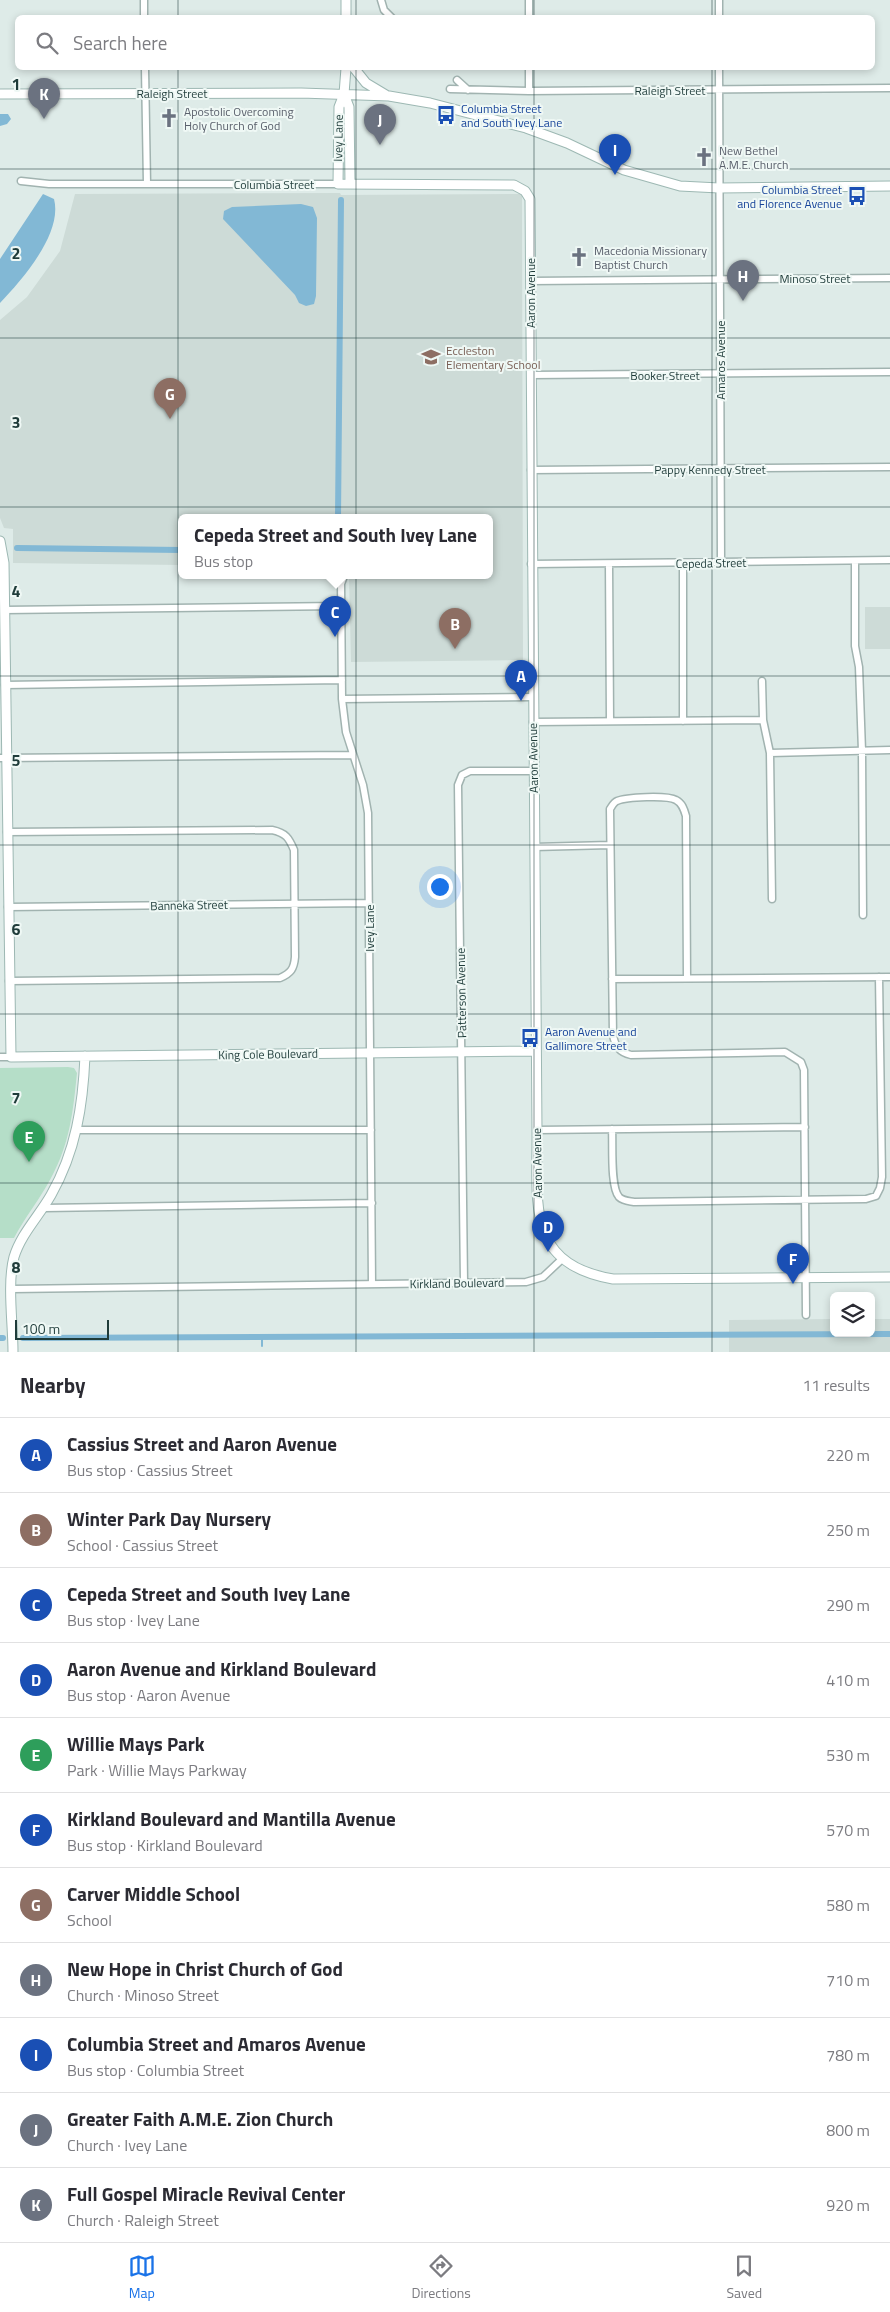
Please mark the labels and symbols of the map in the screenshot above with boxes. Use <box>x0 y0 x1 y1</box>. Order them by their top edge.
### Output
text: 1 <box>12 72 20 96</box>
pin: K <box>28 78 60 119</box>
street label: Raleigh Street <box>634 81 706 100</box>
street label: Raleigh Street <box>136 84 208 103</box>
place label: Columbia Street and South Ivey Lane <box>461 99 562 132</box>
place label: Apostolic Overcoming Holy Church of God <box>184 102 294 135</box>
pin: J <box>364 104 396 145</box>
bus stop icon: Columbia Street and South Ivey Lane <box>435 104 457 126</box>
church icon: Apostolic Overcoming Holy Church of God <box>158 107 180 129</box>
street label: Ivey Lane <box>328 114 348 162</box>
pin: I <box>599 134 631 175</box>
place label: New Bethel A.M.E. Church <box>719 141 788 174</box>
church icon: New Bethel A.M.E. Church <box>693 146 715 168</box>
street label: Columbia Street <box>234 175 315 194</box>
place label: Columbia Street and Florence Avenue <box>737 180 843 213</box>
bus stop icon: Columbia Street and Florence Avenue <box>846 185 868 207</box>
text: 2 <box>12 241 20 265</box>
place label: Macedonia Missionary Baptist Church <box>594 241 707 274</box>
church icon: Macedonia Missionary Baptist Church <box>568 246 590 268</box>
street label: Aaron Avenue <box>521 258 540 328</box>
pin: H <box>727 260 759 301</box>
street label: Minoso Street <box>780 269 851 288</box>
street label: Amaros Avenue <box>711 320 730 400</box>
place label: Eccleston Elementary School <box>446 341 540 374</box>
school or university icon: Eccleston Elementary School <box>420 346 442 368</box>
street label: Booker Street <box>630 366 701 385</box>
pin: G <box>154 378 186 419</box>
text: 3 <box>12 410 20 434</box>
street label: Pappy Kennedy Street <box>654 460 766 479</box>
street label: Cepeda Street <box>675 553 747 573</box>
text: 4 <box>12 579 21 603</box>
pin: C <box>319 596 351 637</box>
pin: B <box>439 608 471 649</box>
pin: A <box>505 660 537 701</box>
street label: Aaron Avenue <box>523 723 543 793</box>
text: 5 <box>12 748 21 772</box>
your location <box>427 874 453 900</box>
street label: Banneka Street <box>150 895 229 915</box>
street label: Ivey Lane <box>360 904 379 952</box>
text: 6 <box>12 917 21 941</box>
street label: Patterson Avenue <box>451 948 471 1038</box>
place label: Aaron Avenue and Gallimore Street <box>545 1022 637 1055</box>
bus stop icon: Aaron Avenue and Gallimore Street <box>519 1027 541 1049</box>
street label: King Cole Boulevard <box>218 1044 318 1064</box>
text: 7 <box>12 1086 20 1110</box>
pin: E <box>13 1121 45 1162</box>
street label: Aaron Avenue <box>527 1128 547 1198</box>
pin: D <box>532 1211 564 1252</box>
pin: F <box>777 1243 809 1284</box>
text: 8 <box>12 1255 21 1279</box>
street label: Kirkland Boulevard <box>410 1273 504 1293</box>
scale bar <box>15 1317 109 1340</box>

